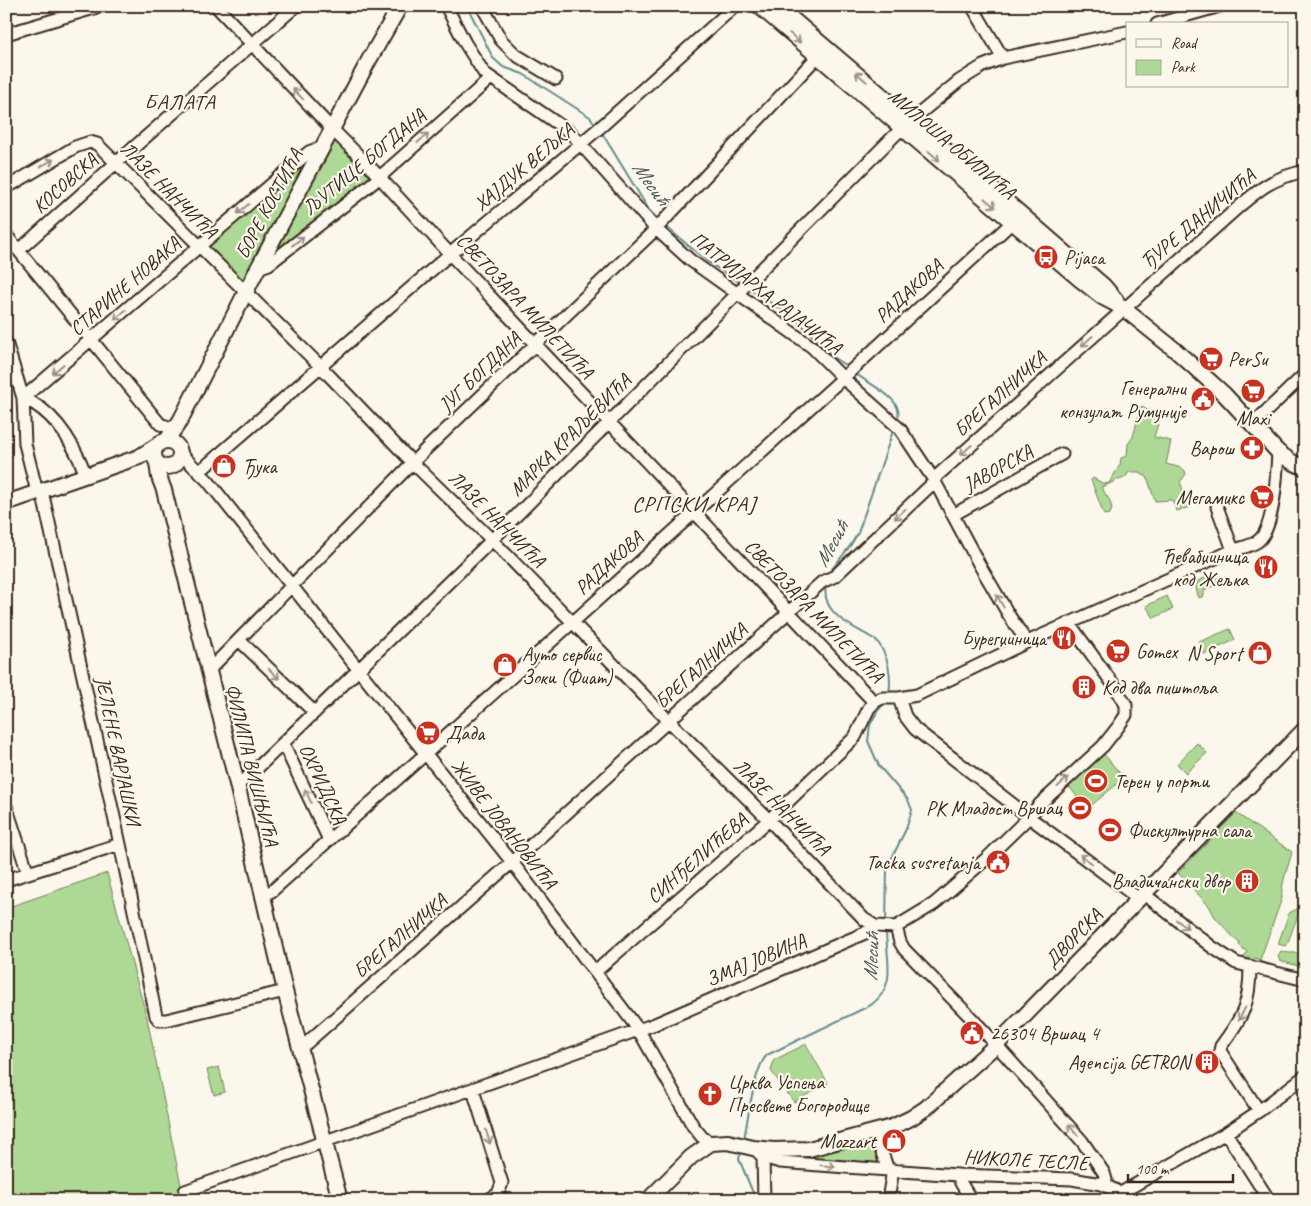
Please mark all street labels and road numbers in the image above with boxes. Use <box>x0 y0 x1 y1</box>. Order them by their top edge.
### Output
street label: МИЛОША ОБИЛИЋА <box>883 83 1021 205</box>
street label: ЉУТИЦЕ БОГДАНА <box>297 103 431 221</box>
street label: ХАЈДУК ВЕЉКА <box>469 117 580 216</box>
street label: ЛАЗЕ НАНЧИЋА <box>115 136 223 244</box>
street label: БОРЕ КОСТИЋА <box>230 144 309 263</box>
street label: КОСОВСКА <box>27 147 103 219</box>
street label: ЂУРЕ ДАНИЧИЋА <box>1135 163 1262 275</box>
street label: ПАТРИЈАРХА РАЈАЧИЋА <box>685 226 848 361</box>
street label: СВЕТОЗАРА МИЛЕТИЋА <box>451 228 599 385</box>
street label: СТАРИНЕ НОВАКА <box>64 230 186 341</box>
street label: РАДАКОВА <box>870 253 949 328</box>
street label: ЈУГ БОГДАНА <box>433 326 527 418</box>
street label: БРЕГАЛНИЧКА <box>948 345 1052 442</box>
street label: МАРКА КРАЉЕВИЋА <box>504 368 637 501</box>
street label: ЈАВОРСКА <box>958 438 1038 498</box>
street label: ЛАЗЕ НАНЧИЋА <box>443 465 551 573</box>
street label: РАДАКОВА <box>570 525 649 600</box>
street label: СВЕТОЗАРА МИЛЕТИЋА <box>739 534 890 689</box>
street label: БРЕГАЛНИЧКА <box>649 617 753 714</box>
street label: ЈЕЛЕНЕ ВАРЈАШКИ <box>90 674 147 831</box>
street label: ФИЛИПА ВИШЊИЋА <box>220 681 284 850</box>
street label: ОХРИДСКА <box>294 740 353 829</box>
street label: ЛАЗЕ НАНЧИЋА <box>728 753 836 861</box>
street label: ЖИВЕ ЈОВАНОВИЋА <box>445 754 563 895</box>
street label: СИНЂЕЛИЋЕВА <box>641 807 754 910</box>
street label: БРЕГАЛНИЧКА <box>348 888 453 984</box>
street label: ДВОРСКА <box>1039 902 1108 973</box>
street label: ЗМАЈ ЈОВИНА <box>702 927 811 992</box>
street label: НИКОЛЕ ТЕСЛЕ <box>963 1144 1092 1176</box>

